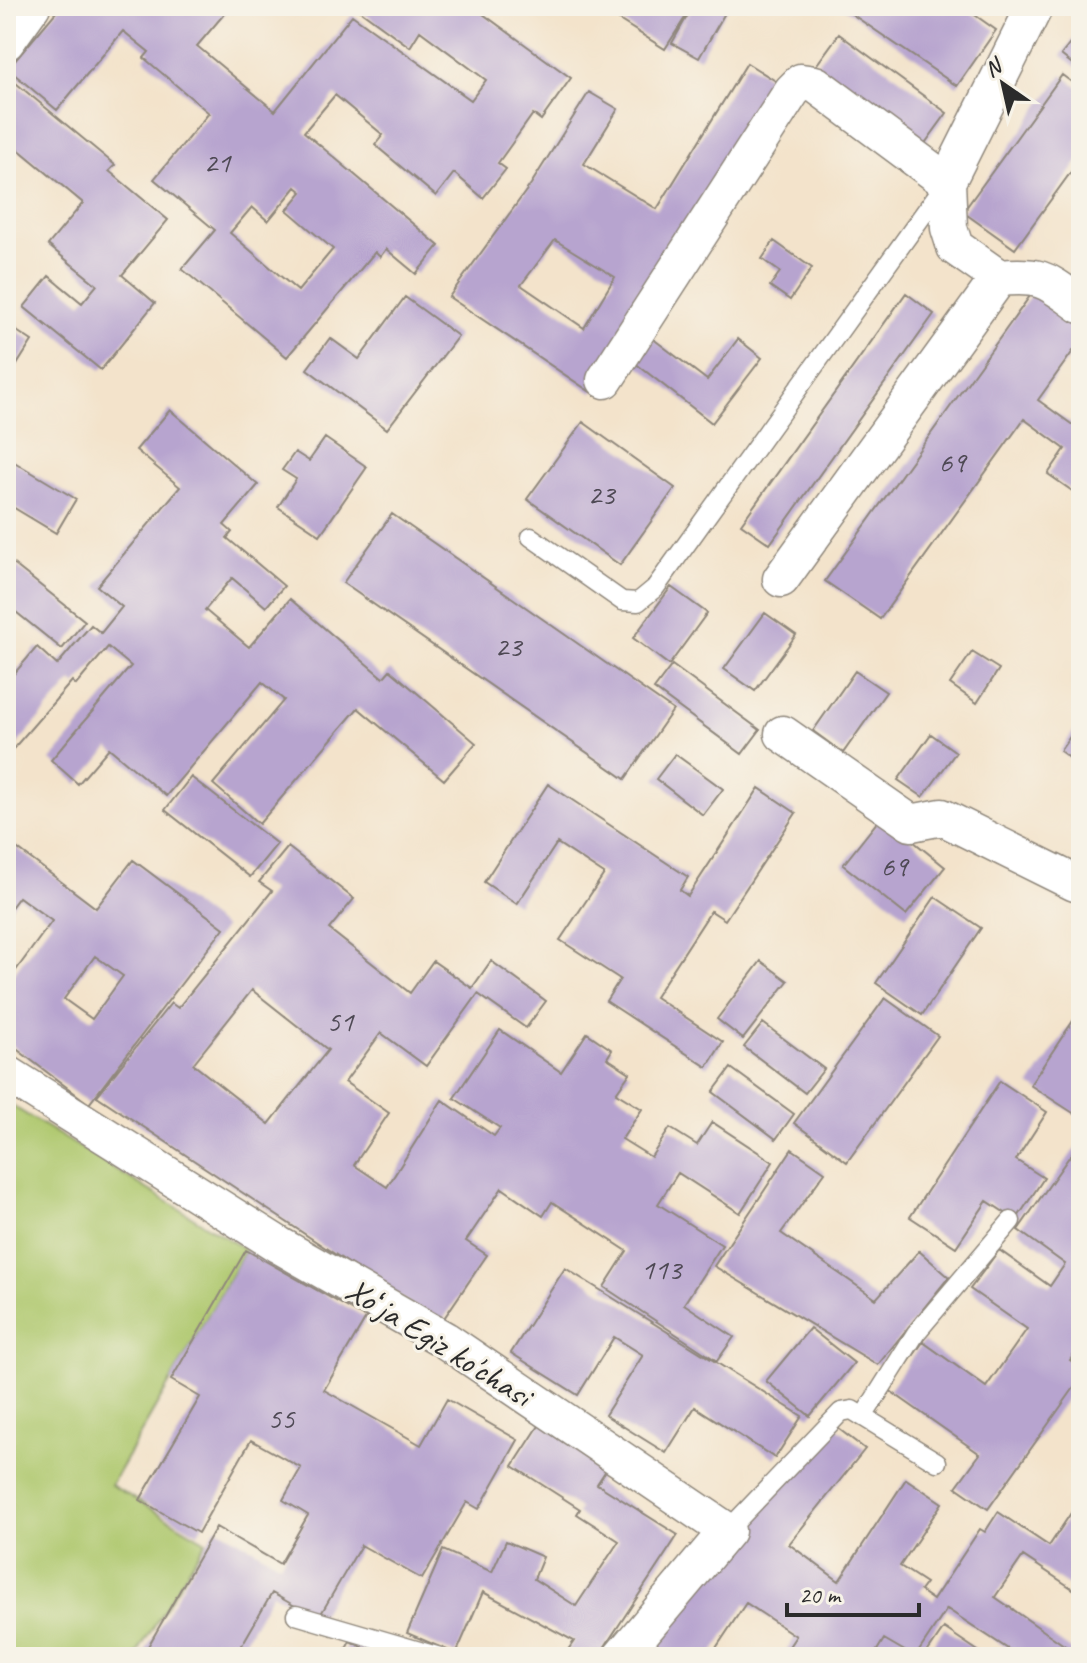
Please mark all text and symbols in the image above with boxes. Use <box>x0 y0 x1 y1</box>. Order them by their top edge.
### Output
north arrow <box>963 44 1043 124</box>
text: N <box>979 51 1009 84</box>
house number: 21 <box>204 143 232 181</box>
house number: 69 <box>939 443 968 481</box>
house number: 23 <box>588 475 617 513</box>
house number: 23 <box>495 627 524 665</box>
house number: 69 <box>881 847 910 885</box>
house number: 51 <box>327 1002 355 1040</box>
house number: 113 <box>641 1250 684 1288</box>
street label: Xoʻja Egiz ko'chasi <box>338 1268 543 1418</box>
house number: 55 <box>268 1399 296 1437</box>
scale bar <box>787 1567 919 1617</box>
text: 20 m <box>799 1580 842 1610</box>

